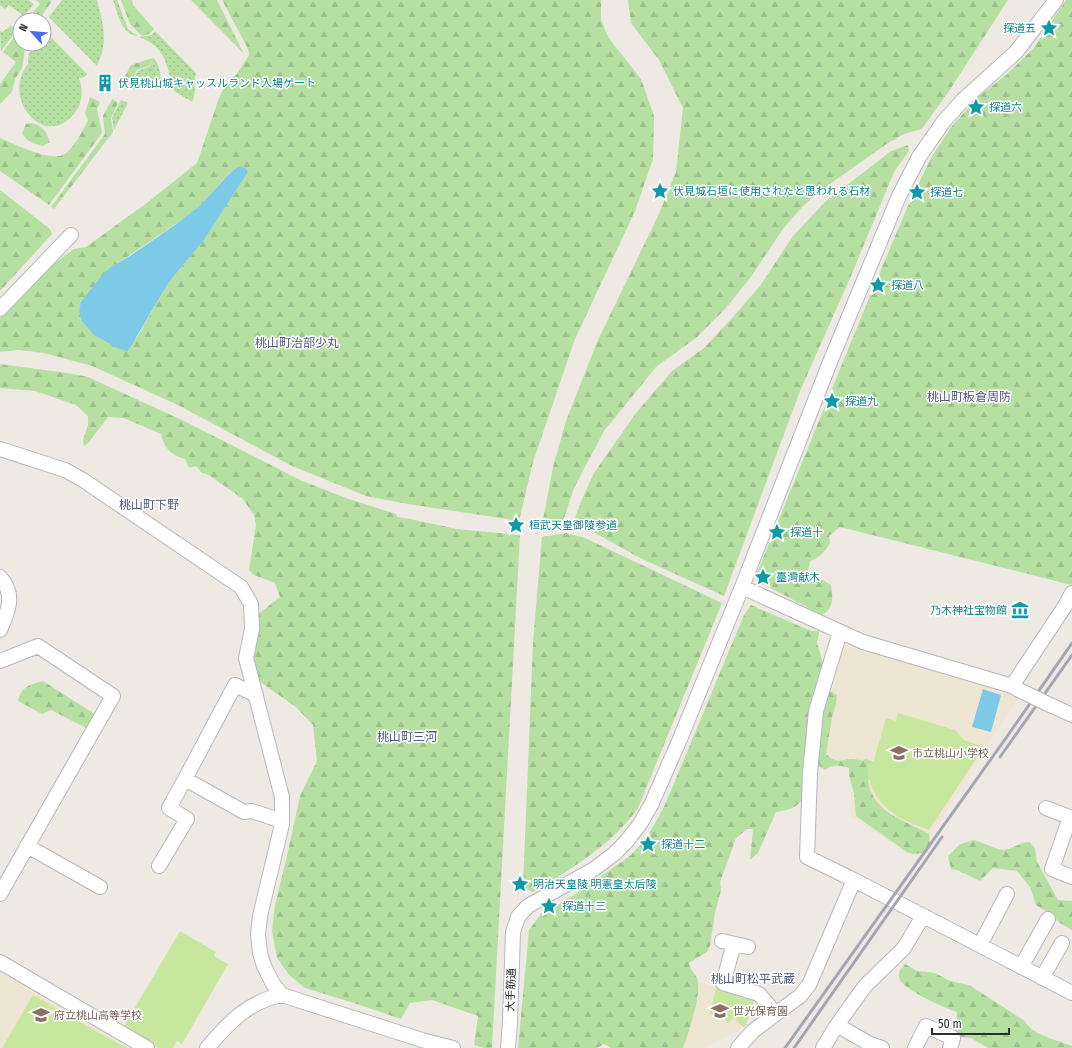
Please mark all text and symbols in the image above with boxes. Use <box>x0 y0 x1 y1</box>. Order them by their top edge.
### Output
north arrow <box>12 12 52 52</box>
place icon: 探道五 <box>1039 18 1059 38</box>
text: N <box>16 22 31 34</box>
place label: 探道五 <box>1003 22 1036 35</box>
building icon: 伏見桃山城キャッスルランド入場ゲート <box>95 73 115 93</box>
place label: 伏見桃山城キャッスルランド入場ゲート <box>118 77 316 90</box>
place icon: 探道六 <box>966 97 986 117</box>
place label: 探道六 <box>989 101 1022 114</box>
place icon: 伏見城石垣に使用されたと思われる石材 <box>650 181 670 201</box>
place icon: 探道七 <box>907 182 927 202</box>
place label: 伏見城石垣に使用されたと思われる石材 <box>673 185 870 198</box>
place label: 探道七 <box>930 186 963 199</box>
place icon: 探道八 <box>868 275 888 295</box>
place label: 探道八 <box>891 279 924 292</box>
district label: 桃山町治部少丸 <box>255 336 339 350</box>
district label: 桃山町板倉周防 <box>927 390 1011 404</box>
place icon: 探道九 <box>822 391 842 411</box>
place label: 探道九 <box>845 395 878 408</box>
district label: 桃山町下野 <box>119 498 179 512</box>
place icon: 桓武天皇御陵参道 <box>506 515 526 535</box>
place label: 桓武天皇御陵参道 <box>529 519 617 532</box>
place icon: 探道十 <box>767 522 787 542</box>
place label: 探道十 <box>790 526 823 539</box>
place icon: 臺灣献木 <box>753 567 773 587</box>
place label: 臺灣献木 <box>776 571 820 584</box>
museum icon: 乃木神社宝物館 <box>1010 600 1030 620</box>
place label: 乃木神社宝物館 <box>930 604 1007 617</box>
district label: 桃山町三河 <box>377 730 437 744</box>
school or university icon: 市立桃山小学校 <box>889 743 909 763</box>
place label: 市立桃山小学校 <box>912 747 989 760</box>
place icon: 探道十二 <box>638 834 658 854</box>
place label: 探道十二 <box>661 838 705 851</box>
place icon: 明治天皇陵 明憲皇太后陵 <box>510 874 530 894</box>
place label: 明治天皇陵 明憲皇太后陵 <box>533 878 657 891</box>
place icon: 探道十三 <box>539 896 559 916</box>
place label: 探道十三 <box>562 900 606 913</box>
street label: 大手筋通 <box>504 968 518 1012</box>
district label: 桃山町松平武蔵 <box>711 972 795 986</box>
school or university icon: 世光保育園 <box>710 1001 730 1021</box>
school or university icon: 府立桃山高等学校 <box>31 1005 51 1025</box>
place label: 世光保育園 <box>733 1005 788 1018</box>
place label: 府立桃山高等学校 <box>54 1009 142 1022</box>
scale bar <box>932 1010 1009 1036</box>
text: 50 m <box>938 1017 962 1031</box>

